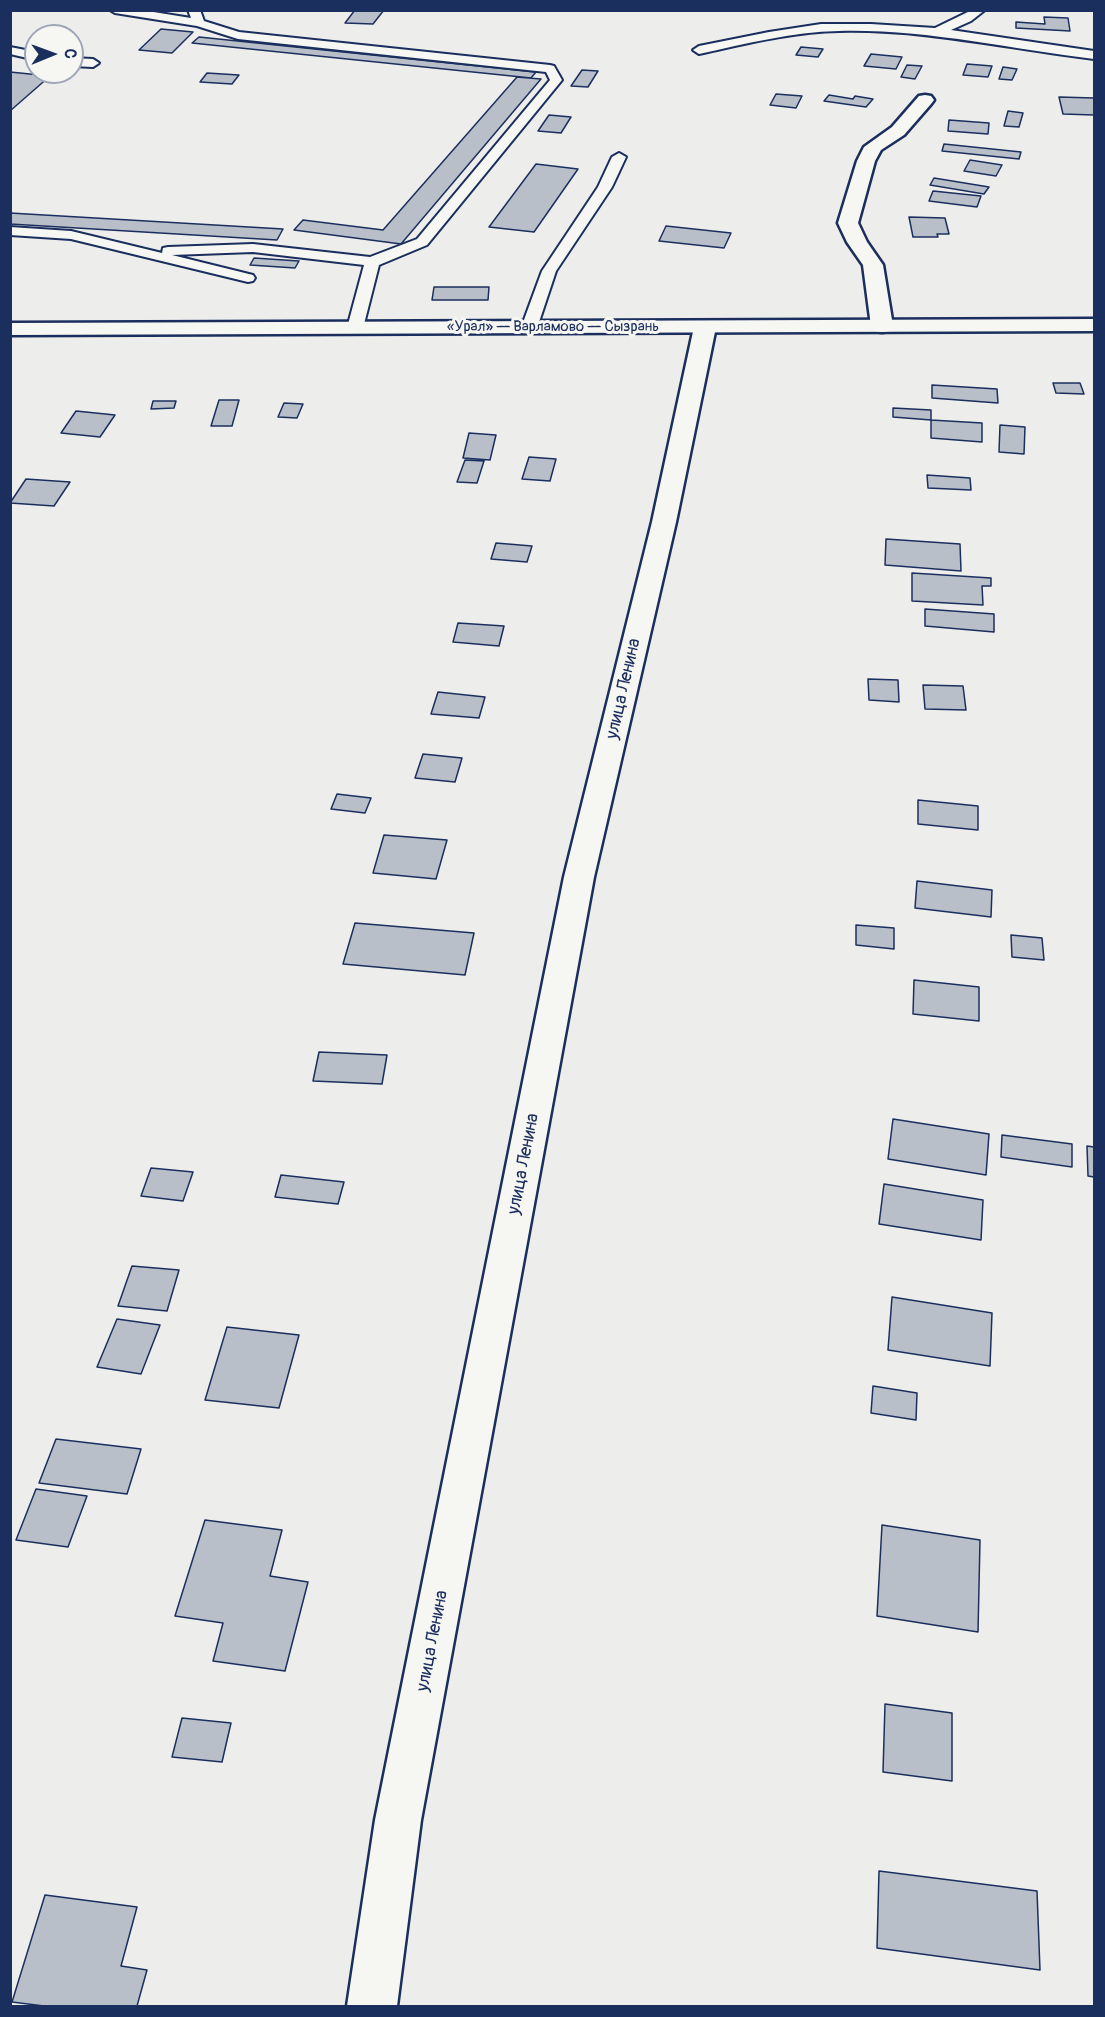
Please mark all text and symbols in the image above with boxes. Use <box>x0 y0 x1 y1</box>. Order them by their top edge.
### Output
north arrow <box>24 24 84 84</box>
text: С <box>60 49 80 59</box>
street label: «Урал» — Варламово — Сызрань <box>447 318 659 336</box>
street label: улица Ленина <box>602 637 646 741</box>
street label: улица Ленина <box>504 1112 544 1216</box>
street label: улица Ленина <box>413 1589 453 1693</box>

